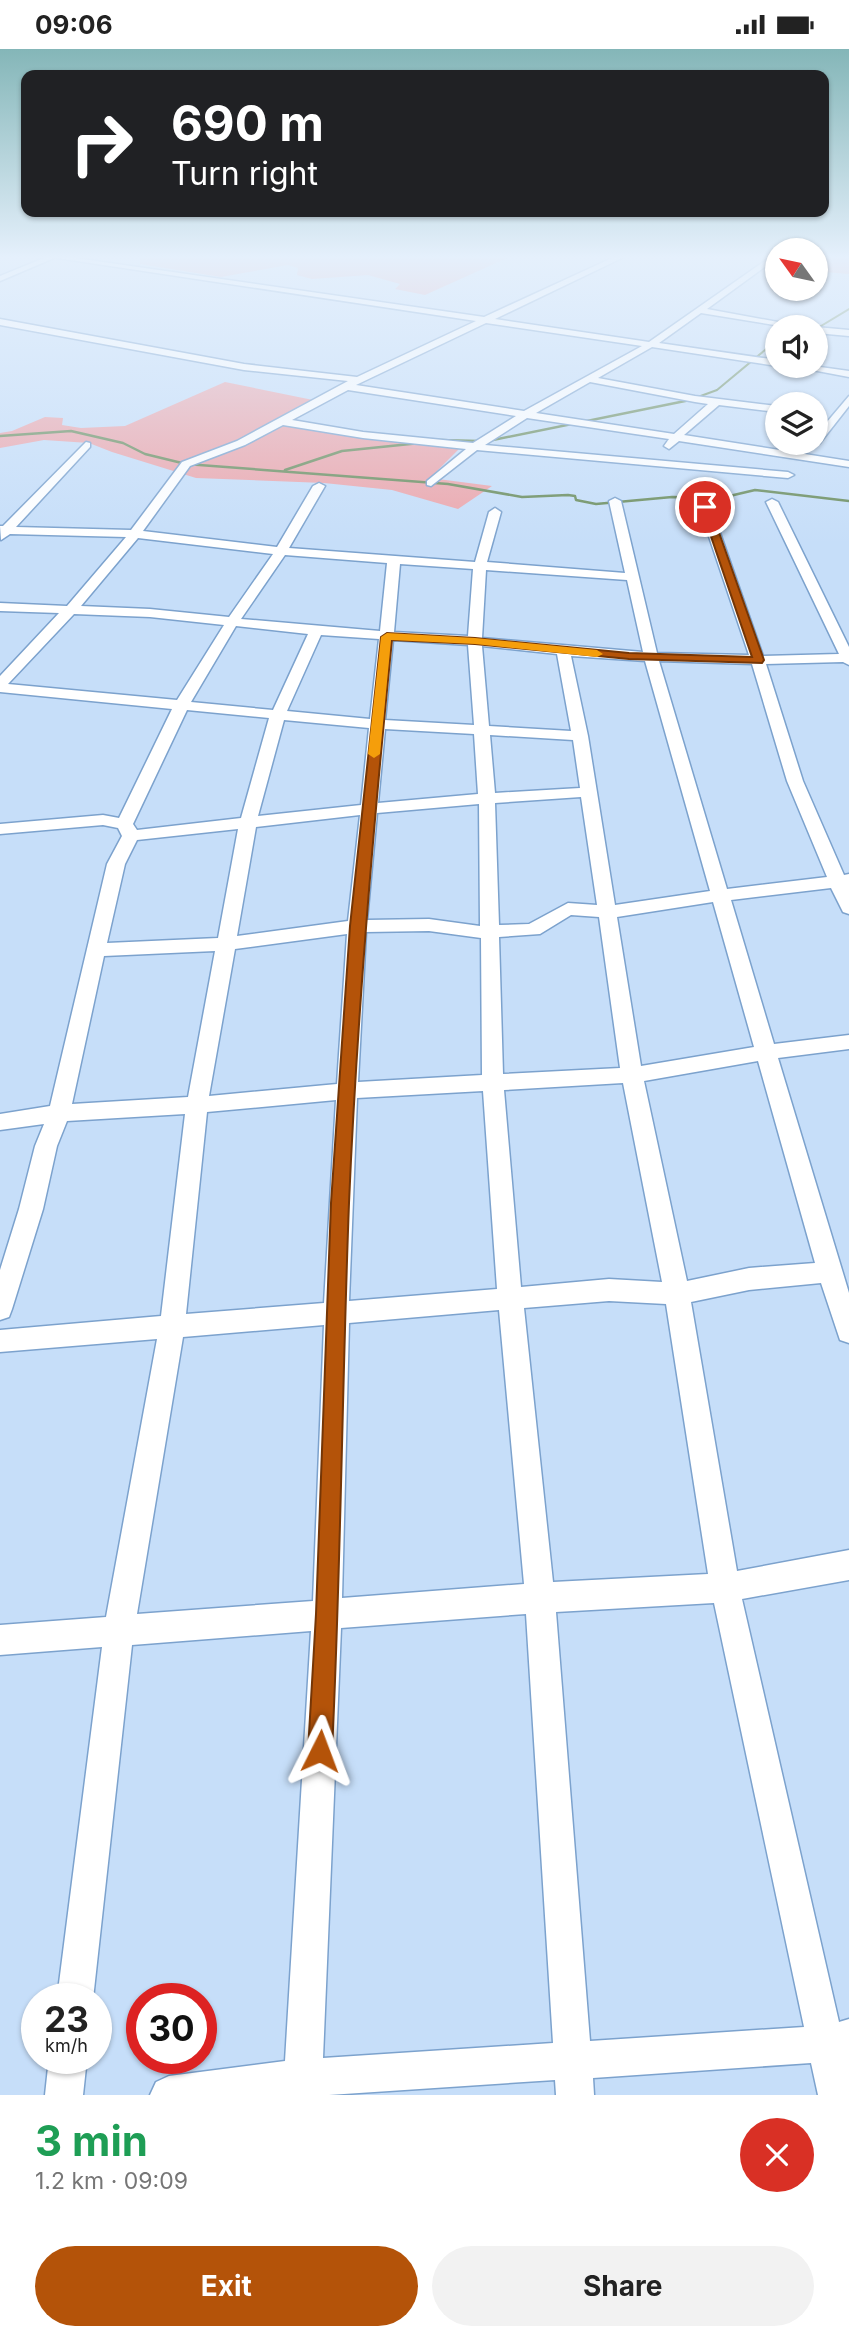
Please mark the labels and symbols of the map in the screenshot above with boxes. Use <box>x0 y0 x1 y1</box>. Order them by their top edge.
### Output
north arrow <box>765 238 828 301</box>
pin <box>675 477 735 537</box>
position arrow <box>283 1714 357 1788</box>
speed limit sign: 30 <box>126 1983 217 2074</box>

